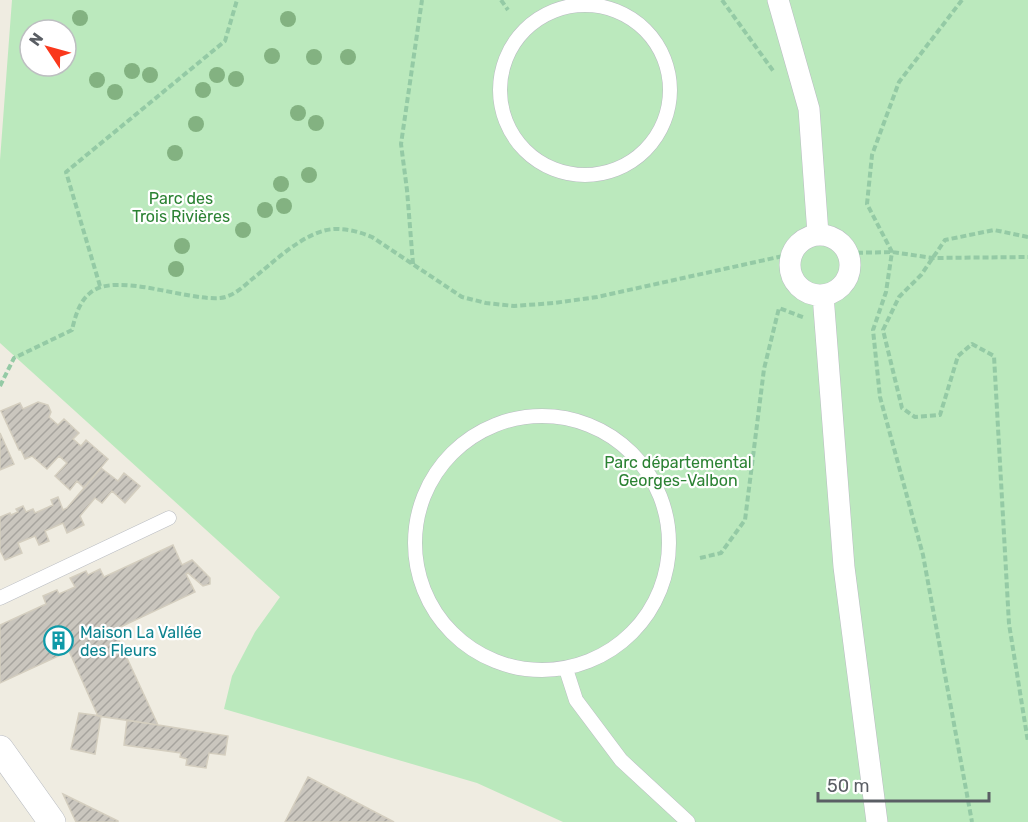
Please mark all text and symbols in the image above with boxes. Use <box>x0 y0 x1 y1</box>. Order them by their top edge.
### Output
north arrow <box>18 18 78 78</box>
text: N <box>25 29 47 50</box>
park label: Parc des Trois Rivières <box>132 189 230 226</box>
park label: Parc départemental Georges-Valbon <box>604 453 752 490</box>
place label: Maison La Vallée des Fleurs <box>80 623 202 660</box>
building icon: Maison La Vallée des Fleurs <box>43 625 75 657</box>
scale bar <box>818 765 989 803</box>
text: 50 m <box>827 775 870 797</box>

